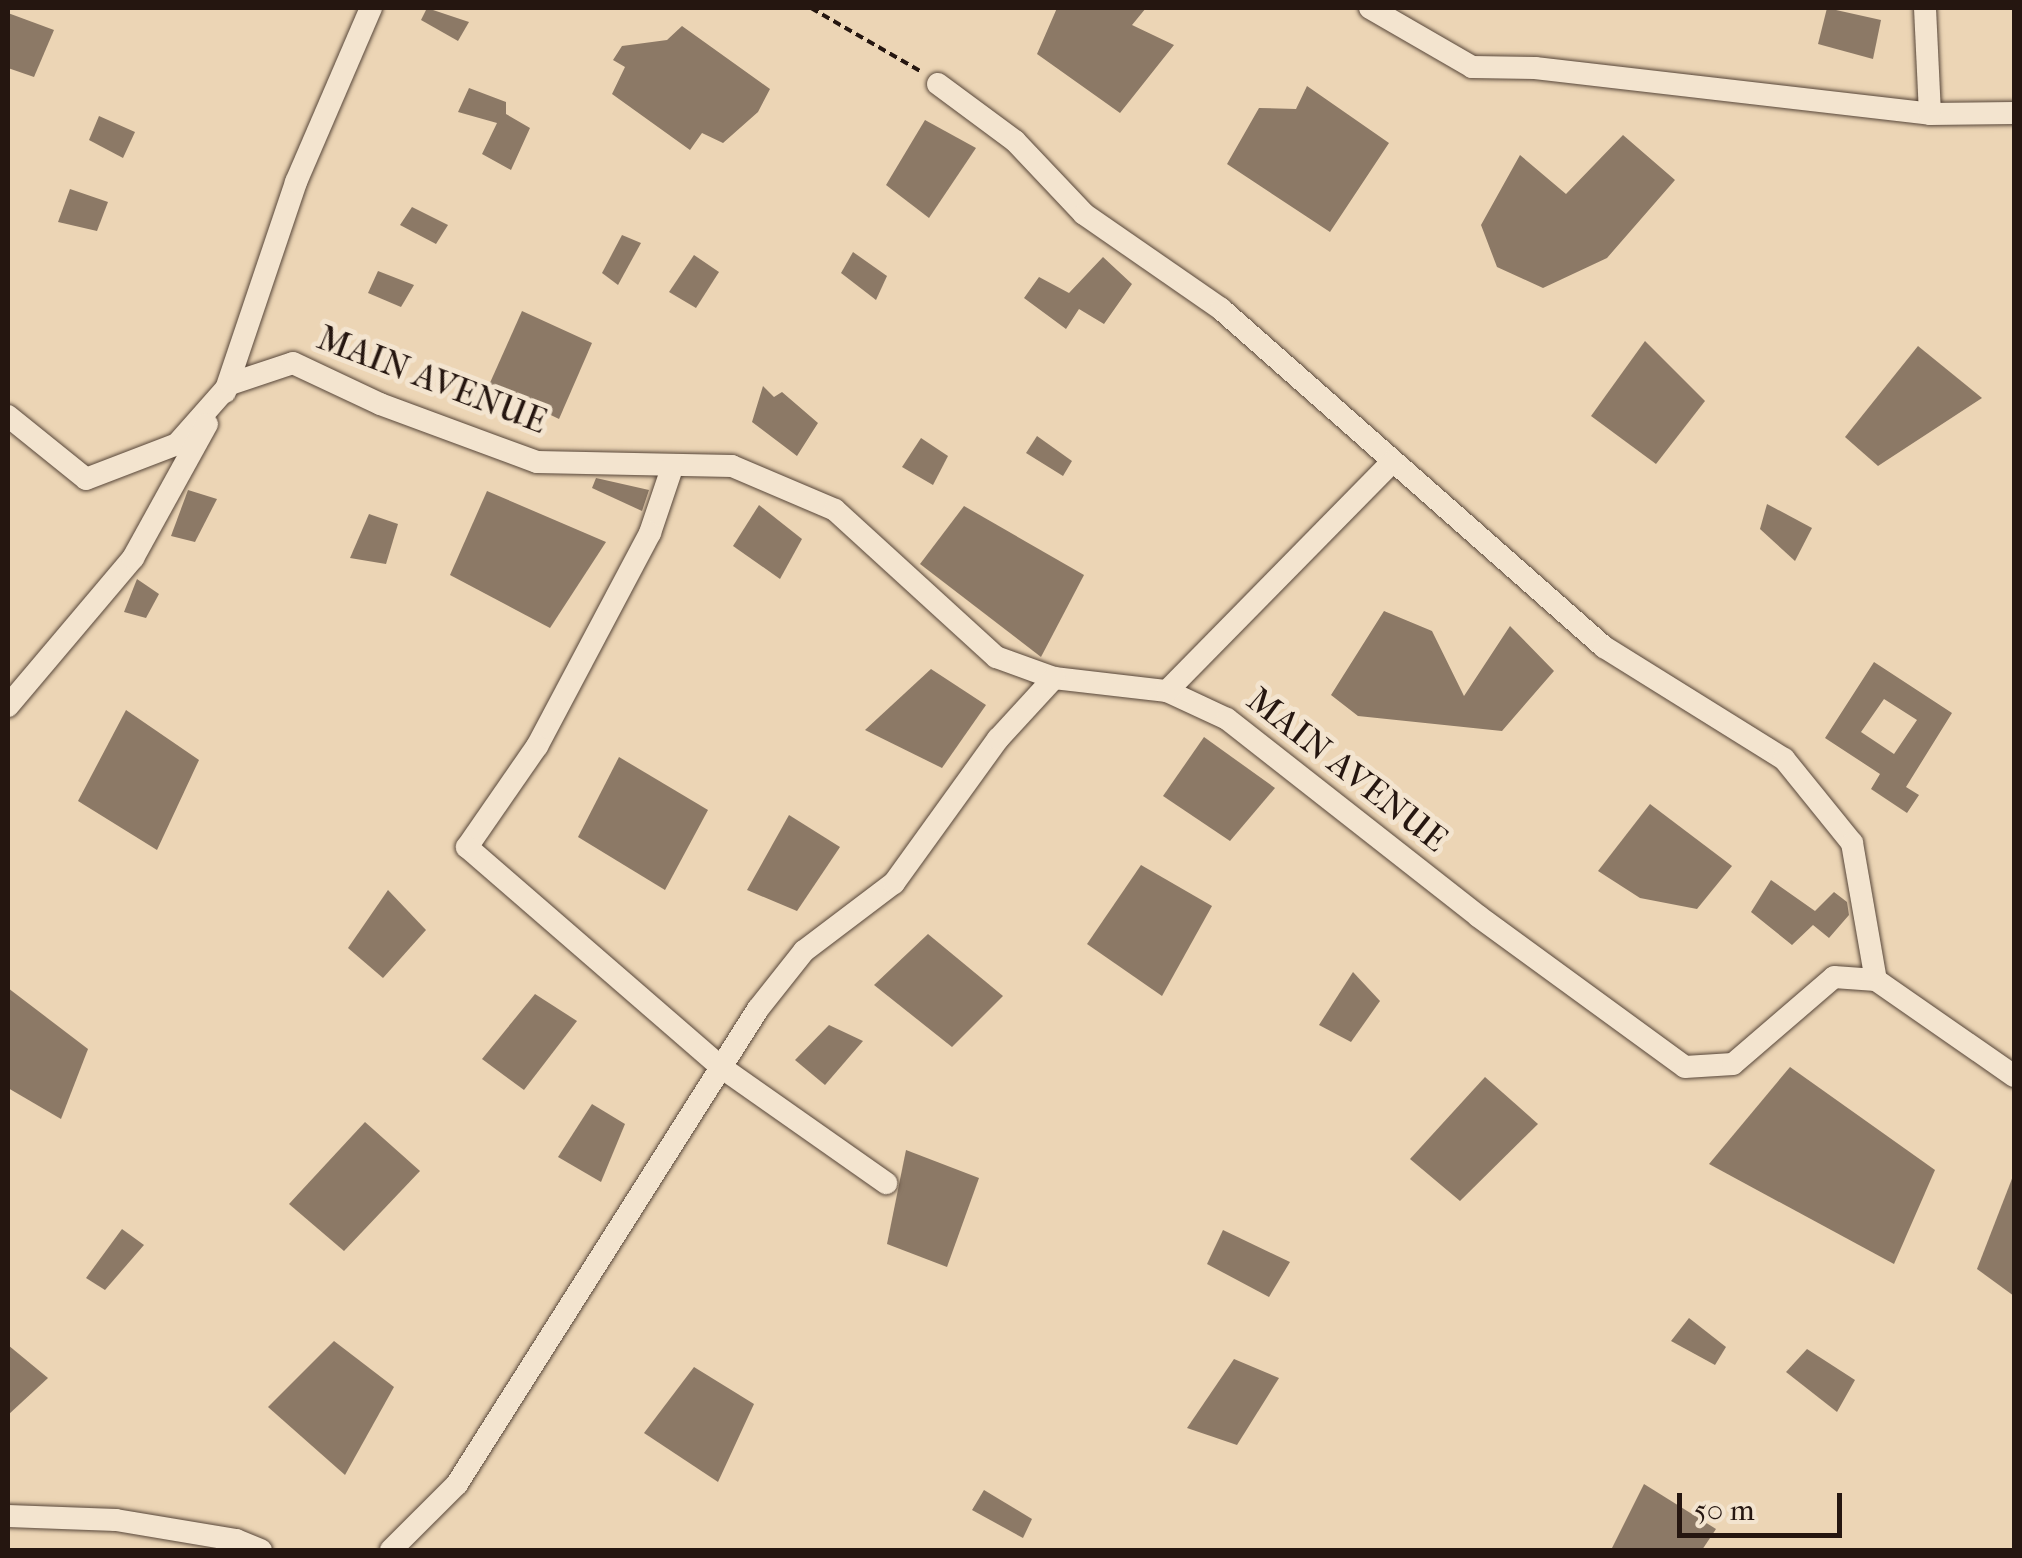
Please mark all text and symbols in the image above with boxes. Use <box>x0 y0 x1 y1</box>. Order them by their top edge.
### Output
street label: MAIN AVENUE <box>311 317 553 443</box>
street label: MAIN AVENUE <box>1239 679 1455 861</box>
scale bar <box>1682 1473 1847 1535</box>
text: 50 m <box>1694 1493 1755 1528</box>

